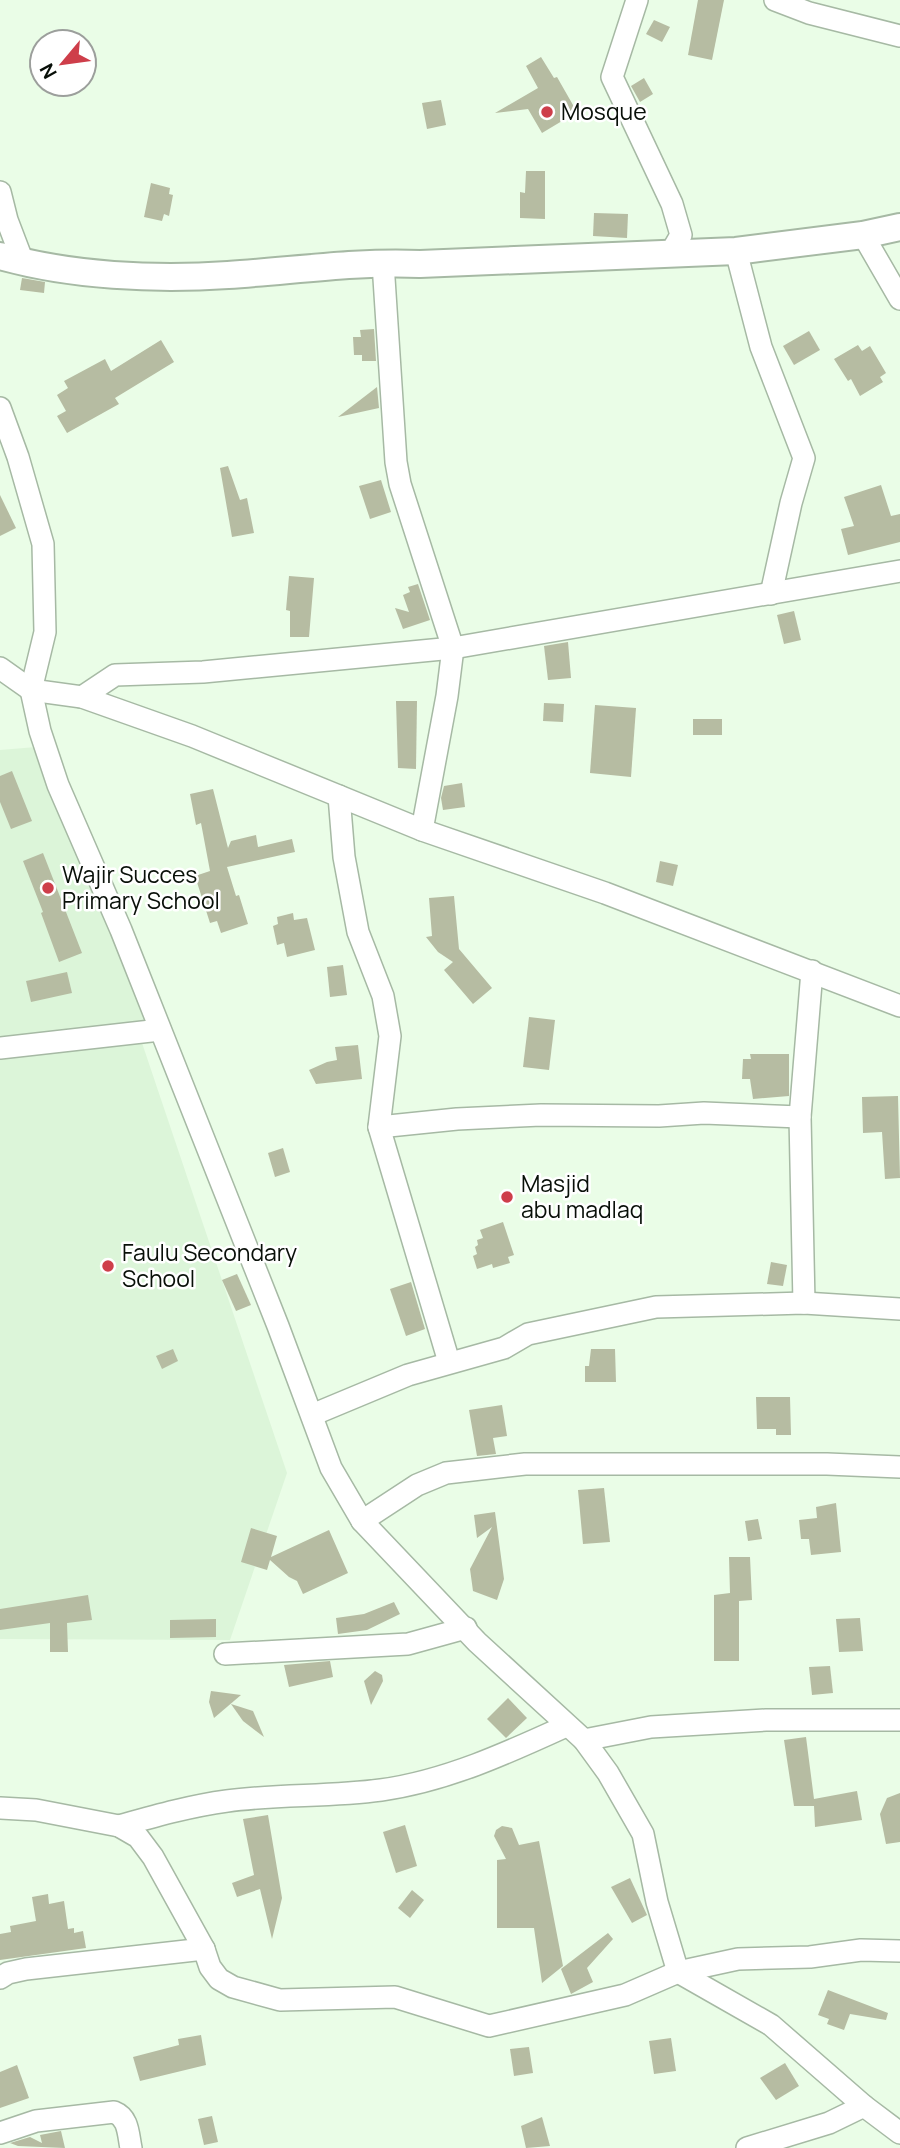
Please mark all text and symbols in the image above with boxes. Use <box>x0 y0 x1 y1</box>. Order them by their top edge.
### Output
north arrow <box>28 28 98 98</box>
text: N <box>33 59 63 84</box>
place label: Mosque <box>561 95 647 127</box>
marker: Mosque <box>539 104 555 120</box>
place label: Wajir Succes Primary School <box>62 858 220 916</box>
marker: Wajir Succes Primary School <box>40 880 56 896</box>
place label: Masjid abu madlaq <box>521 1167 643 1225</box>
marker: Masjid abu madlaq <box>499 1189 515 1205</box>
place label: Faulu Secondary School <box>122 1236 297 1294</box>
marker: Faulu Secondary School <box>100 1258 116 1274</box>

